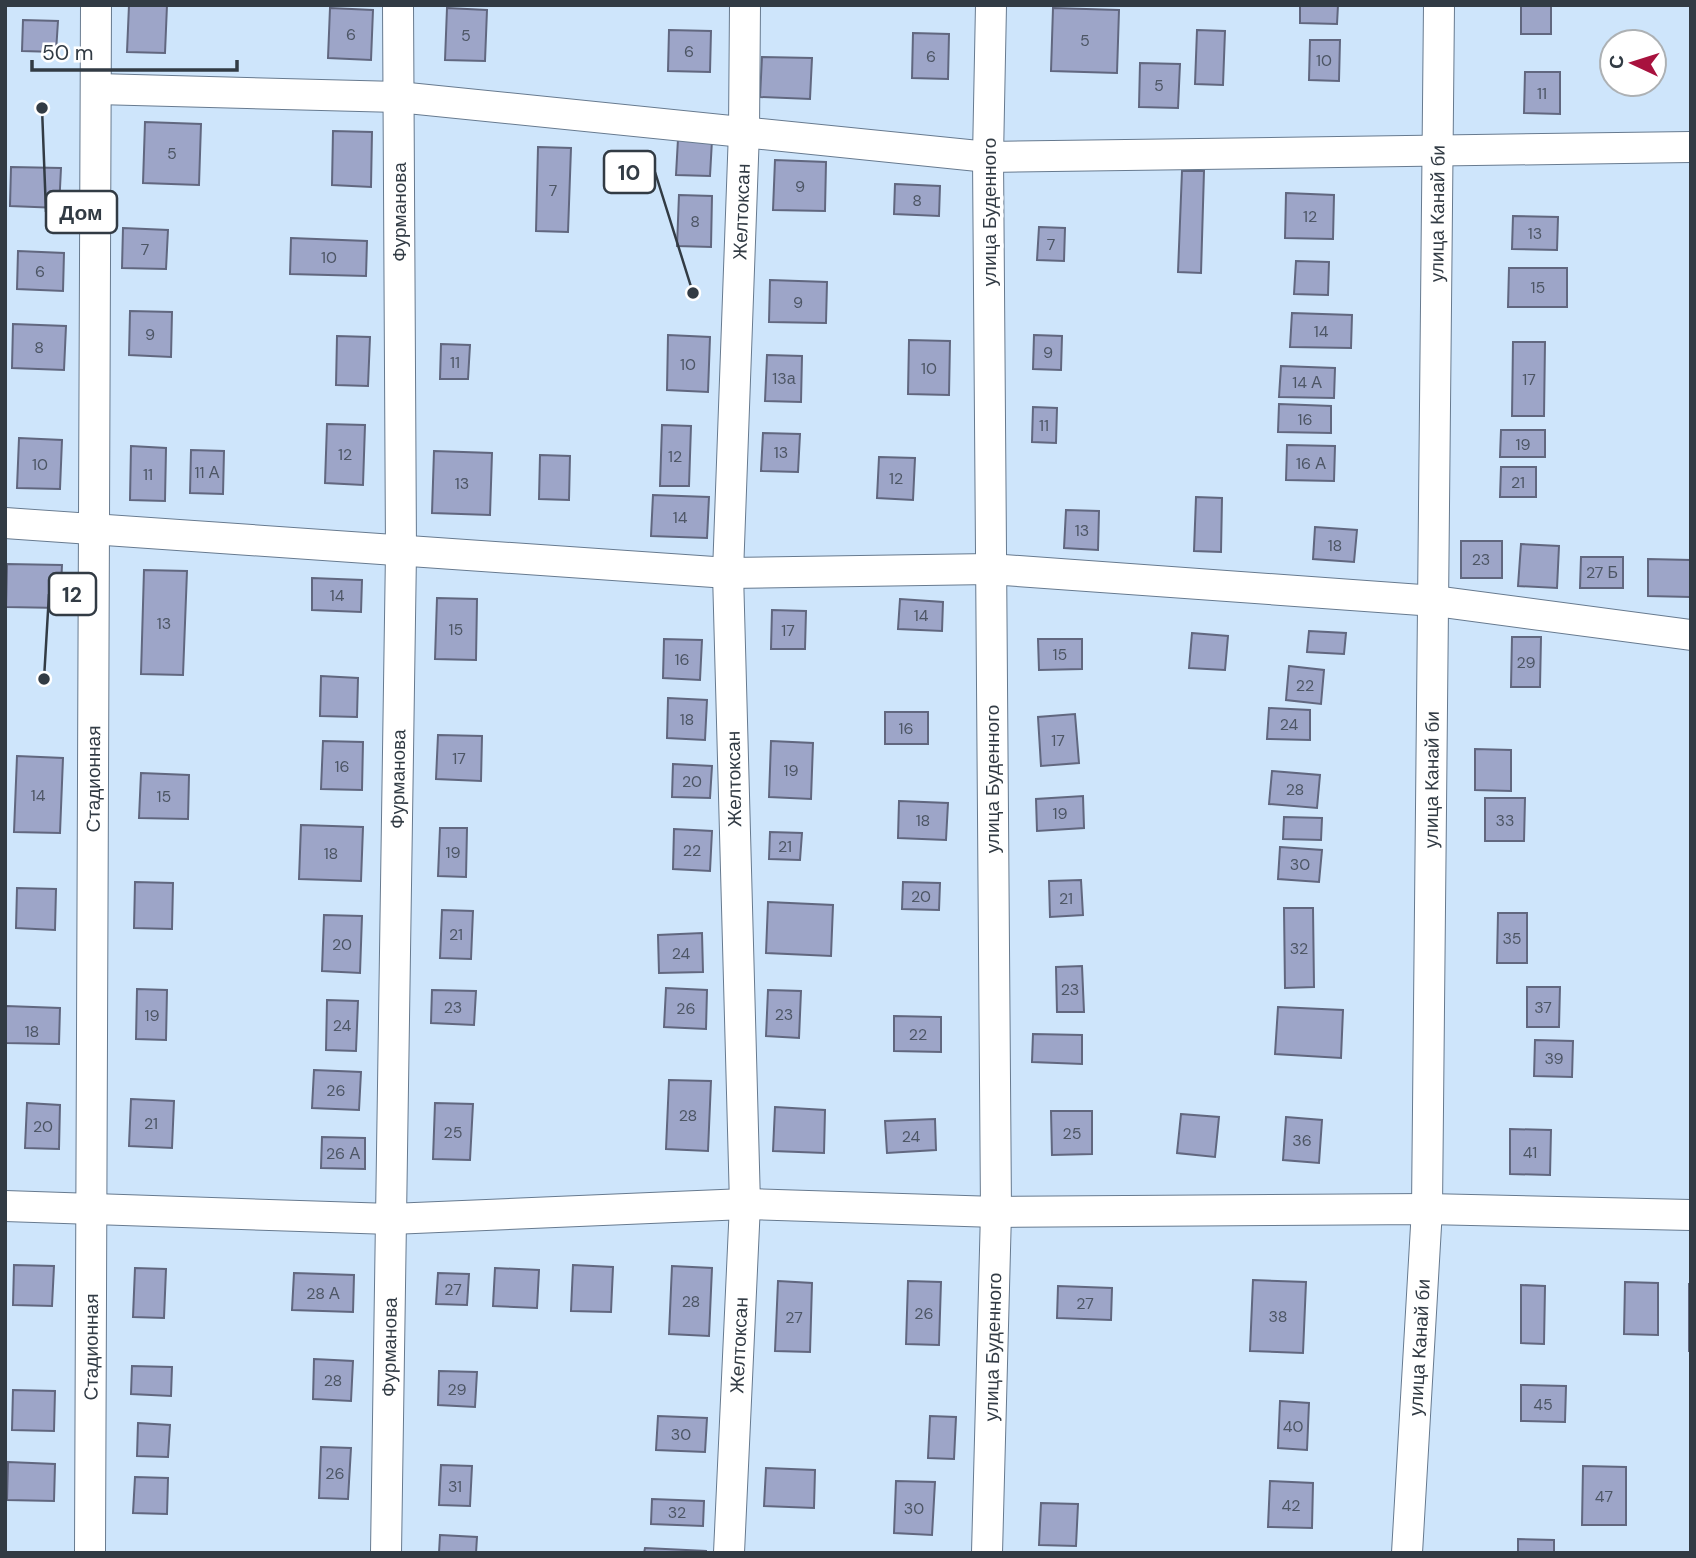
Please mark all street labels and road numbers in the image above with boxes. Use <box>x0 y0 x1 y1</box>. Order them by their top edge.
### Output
street label: улица Буденного <box>977 138 1002 286</box>
street label: улица Канай би <box>1424 145 1450 282</box>
street label: Фурманова <box>387 162 412 262</box>
street label: Желтоксан <box>727 163 755 261</box>
street label: улица Буденного <box>980 705 1005 853</box>
street label: улица Канай би <box>1418 711 1444 848</box>
street label: Стадионная <box>80 725 106 833</box>
street label: Фурманова <box>384 729 411 829</box>
street label: Желтоксан <box>721 731 747 827</box>
street label: улица Буденного <box>978 1272 1007 1422</box>
street label: улица Канай би <box>1402 1278 1435 1417</box>
street label: Стадионная <box>78 1293 104 1401</box>
street label: Желтоксан <box>724 1296 753 1394</box>
street label: Фурманова <box>376 1297 402 1397</box>

